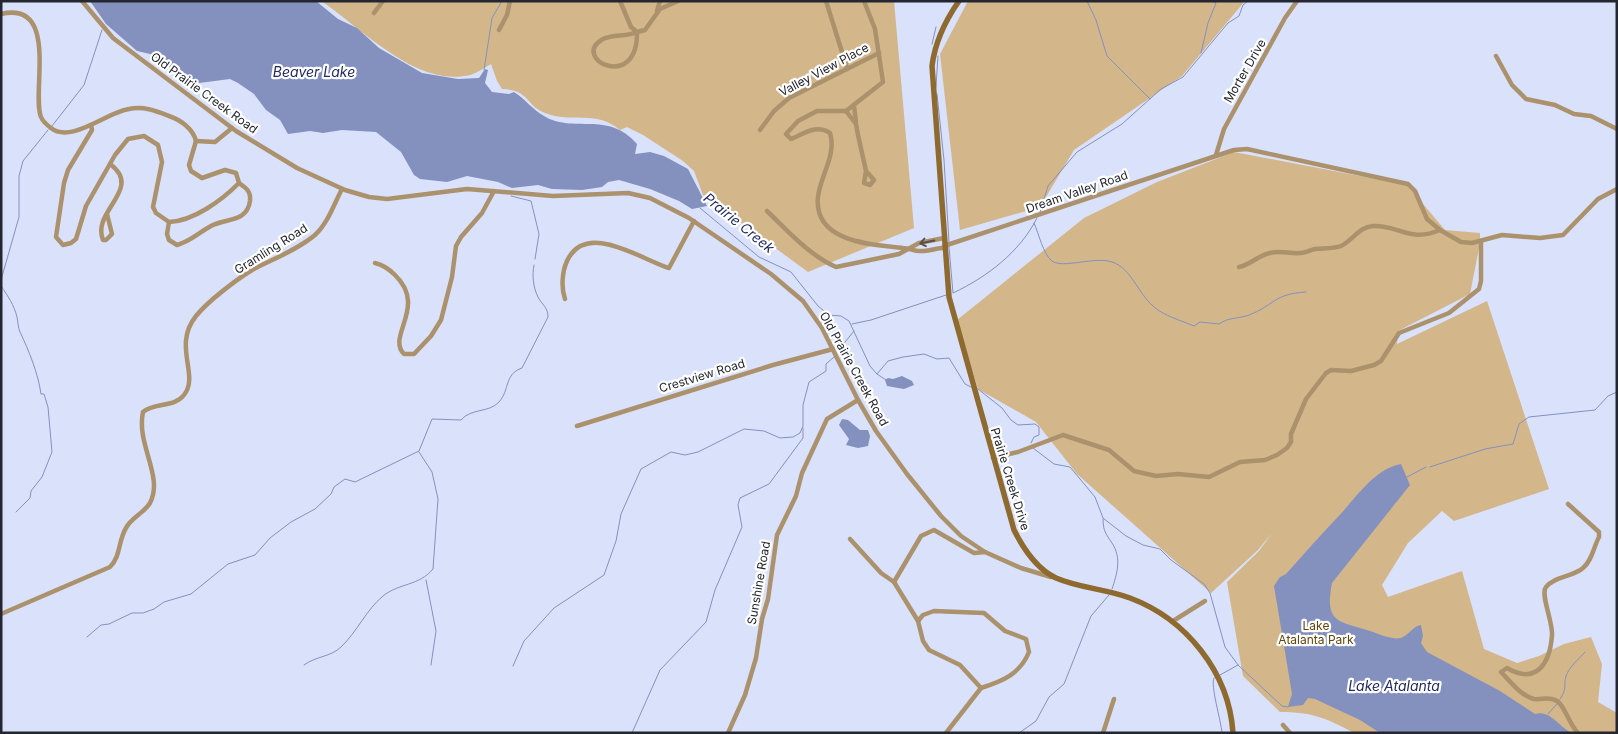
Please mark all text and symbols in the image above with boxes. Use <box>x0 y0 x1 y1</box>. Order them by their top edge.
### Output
street label: Morter Drive <box>1220 36 1269 105</box>
street label: Valley View Place <box>776 40 871 100</box>
street label: Old Prairie Creek Road <box>148 49 261 136</box>
water label: Beaver Lake <box>273 63 355 80</box>
street label: Dream Valley Road <box>1024 167 1130 216</box>
water label: Prairie Creek <box>701 189 778 256</box>
street label: Gramling Road <box>231 220 310 277</box>
one-way arrow <box>919 237 935 247</box>
street label: Old Prairie Creek Road <box>817 309 892 429</box>
street label: Crestview Road <box>657 355 747 396</box>
street label: Prairie Creek Drive <box>988 426 1033 532</box>
street label: Sunshine Road <box>744 540 773 626</box>
park label: Lake Atalanta Park <box>1278 618 1354 647</box>
water label: Lake Atalanta <box>1348 677 1440 694</box>

